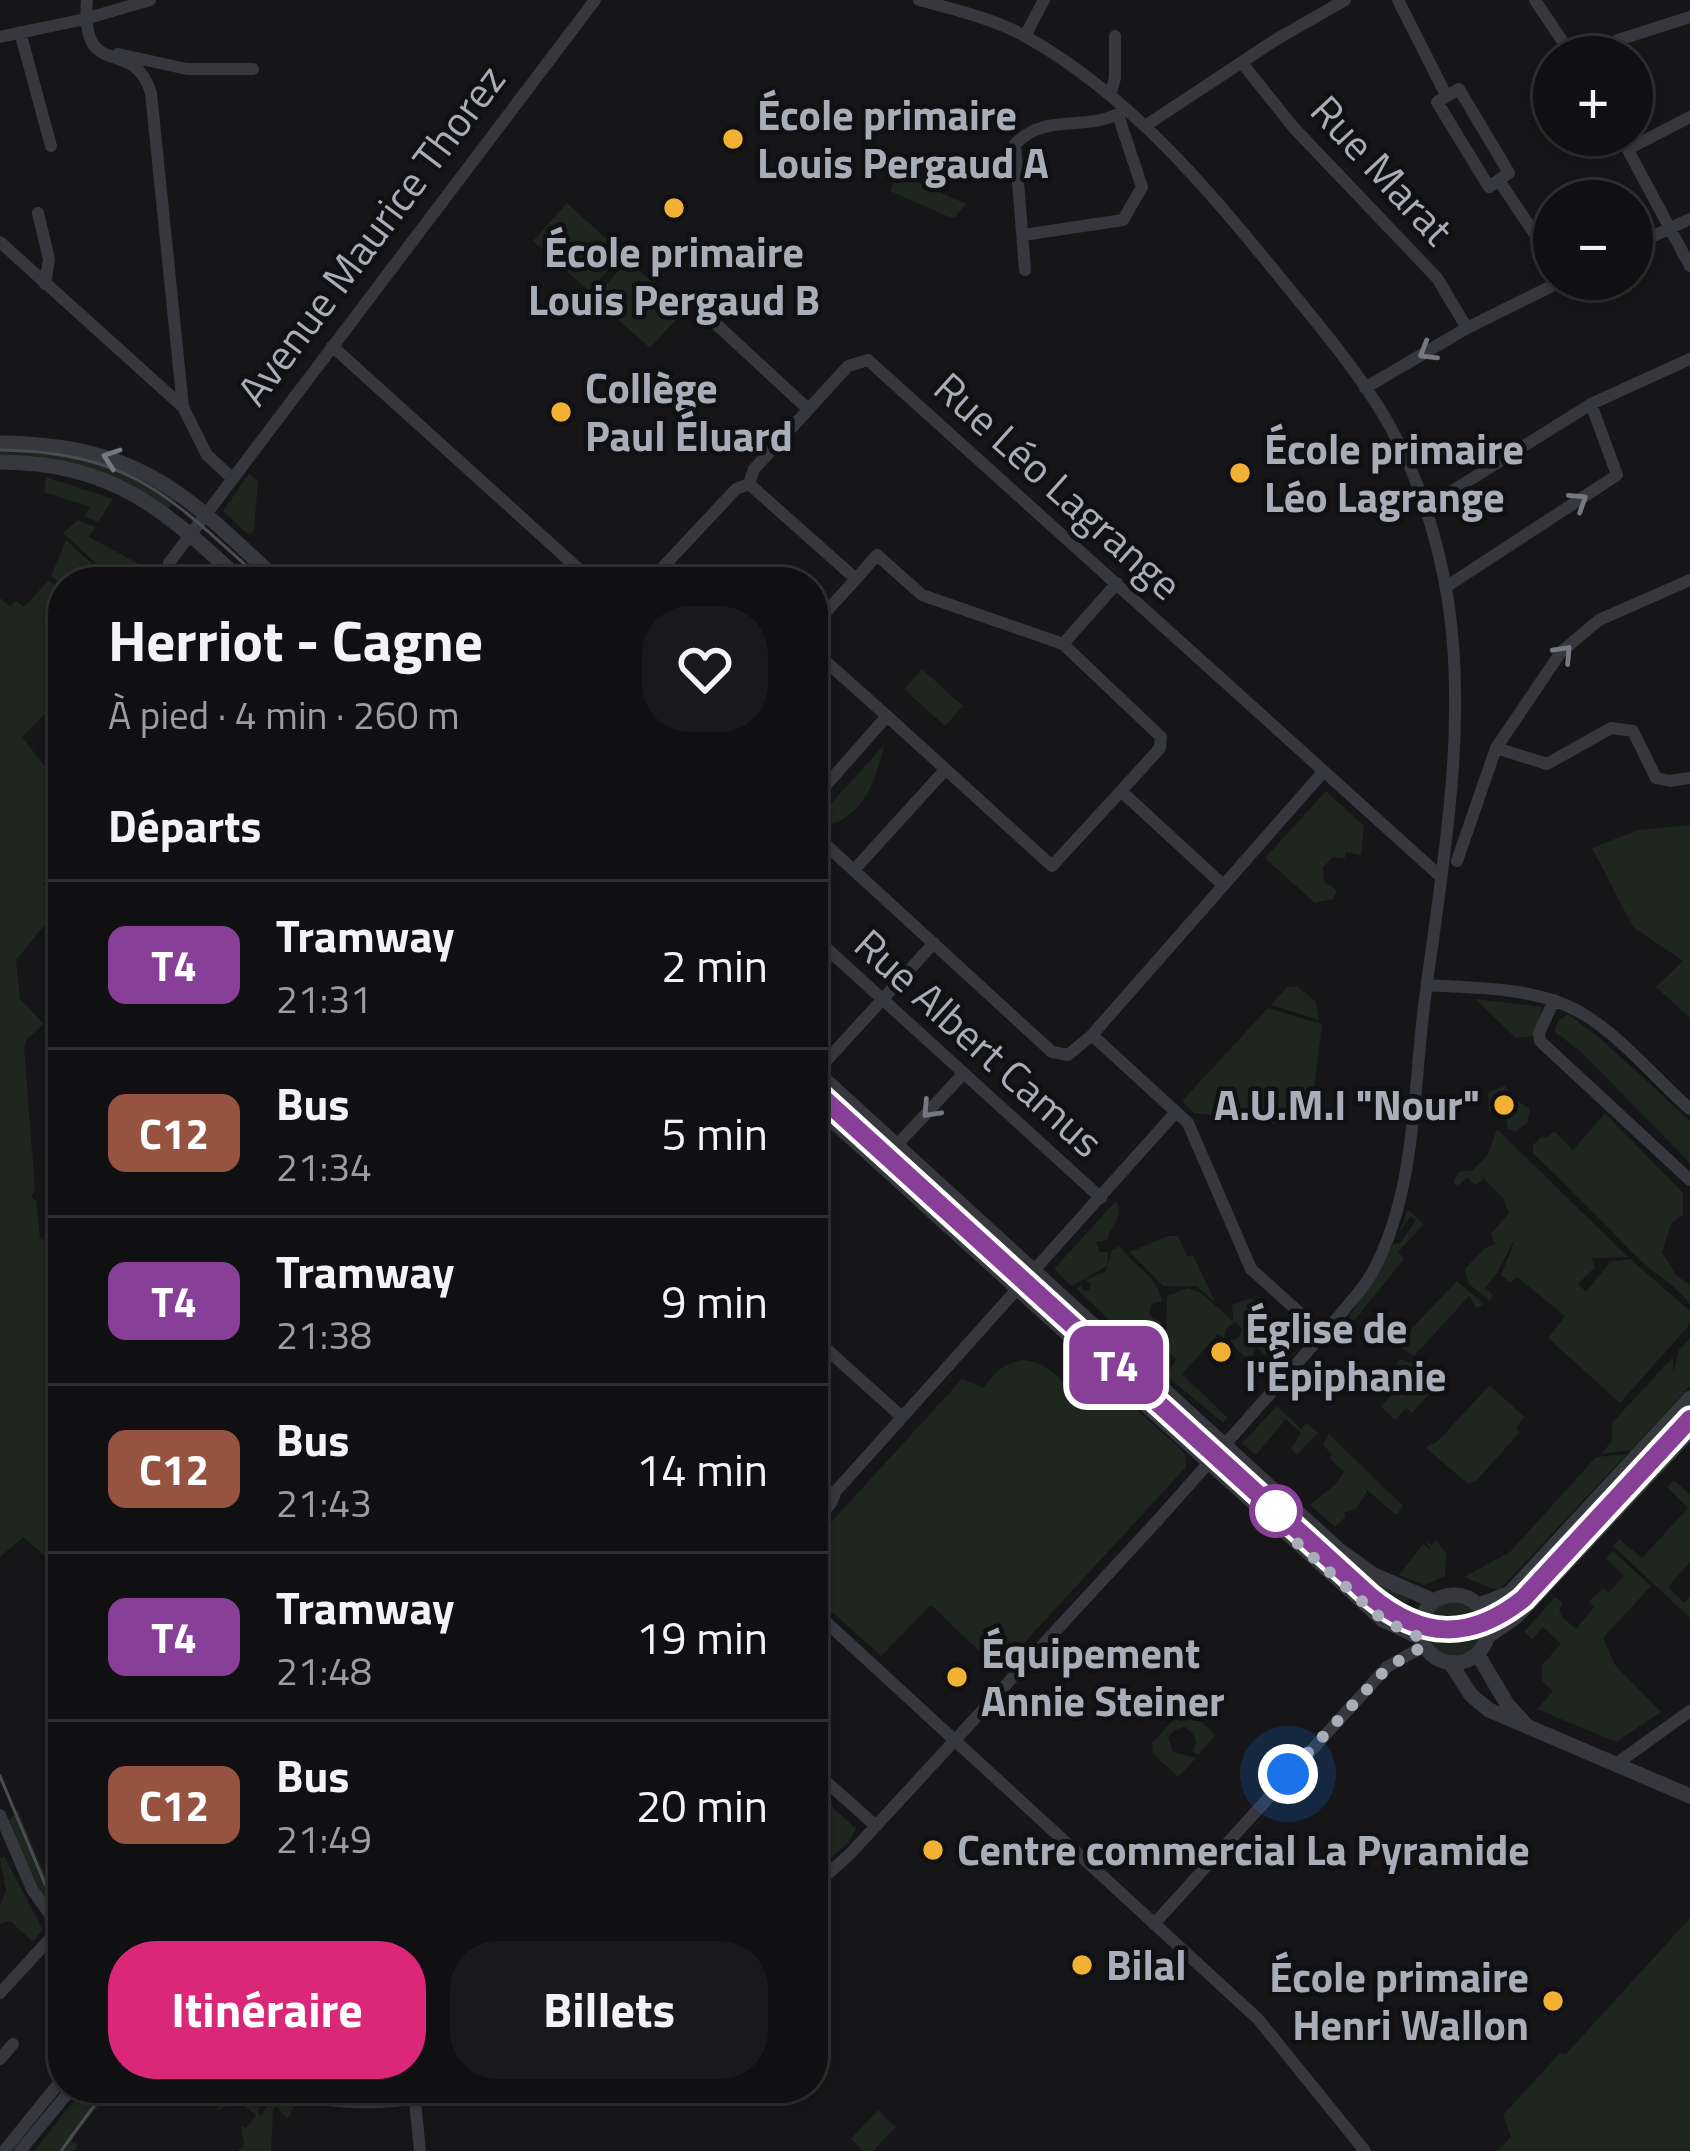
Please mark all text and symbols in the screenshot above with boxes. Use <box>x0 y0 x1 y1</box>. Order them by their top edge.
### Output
map controls <box>1533 36 1653 300</box>
button: + <box>1533 36 1653 156</box>
street label: Avenue Maurice Thorez <box>220 50 520 418</box>
street label: Rue Marat <box>1296 80 1469 259</box>
place label: École primaire Louis Pergaud A <box>757 82 1049 194</box>
marker: École primaire Louis Pergaud A <box>720 126 746 152</box>
button: − <box>1533 180 1653 300</box>
marker: École primaire Louis Pergaud B <box>661 195 687 221</box>
place label: École primaire Louis Pergaud B <box>528 219 820 331</box>
one-way arrow <box>1418 337 1440 360</box>
place label: Collège Paul Éluard <box>585 355 793 467</box>
street label: Rue Léo Lagrange <box>920 356 1197 614</box>
marker: Collège Paul Éluard <box>548 399 574 425</box>
place label: École primaire Léo Lagrange <box>1264 416 1524 528</box>
one-way arrow <box>102 448 123 472</box>
marker: École primaire Léo Lagrange <box>1227 460 1253 486</box>
one-way arrow <box>1566 493 1588 515</box>
text: Herriot - Cagne <box>108 596 483 683</box>
button: heart <box>642 606 768 732</box>
one-way arrow <box>1550 645 1572 667</box>
text: À pied · 4 min · 260 m <box>108 685 460 744</box>
text: Départs <box>108 791 262 859</box>
text: Tramway <box>276 901 455 969</box>
street label: Rue Albert Camus <box>841 913 1118 1172</box>
text: 2 min <box>661 931 768 999</box>
text: T4 <box>151 933 197 997</box>
text: 21:31 <box>276 969 372 1028</box>
text: Bus <box>276 1069 350 1137</box>
place label: A.U.M.I "Nour" <box>1214 1072 1480 1136</box>
marker: A.U.M.I "Nour" <box>1491 1092 1517 1118</box>
one-way arrow <box>922 1096 944 1118</box>
text: 5 min <box>661 1099 768 1167</box>
text: C12 <box>139 1101 209 1165</box>
text: 21:34 <box>276 1137 372 1196</box>
text: Tramway <box>276 1237 455 1305</box>
text: 9 min <box>661 1267 768 1335</box>
text: T4 <box>151 1269 197 1333</box>
place label: Église de l'Épiphanie <box>1245 1295 1446 1407</box>
text: 21:38 <box>276 1305 372 1364</box>
line badge: T4 <box>1062 1326 1170 1404</box>
text: T4 <box>1093 1333 1139 1397</box>
marker: Église de l'Épiphanie <box>1208 1339 1234 1365</box>
text: Bus <box>276 1405 350 1473</box>
text: 14 min <box>636 1435 768 1503</box>
text: C12 <box>139 1437 209 1501</box>
text: 21:43 <box>276 1473 372 1532</box>
unlabelled marker <box>1251 1486 1301 1536</box>
text: Tramway <box>276 1573 455 1641</box>
text: 19 min <box>636 1603 768 1671</box>
text: T4 <box>151 1605 197 1669</box>
place label: Équipement Annie Steiner <box>981 1620 1225 1732</box>
text: 21:48 <box>276 1641 372 1700</box>
marker: Équipement Annie Steiner <box>944 1664 970 1690</box>
text: Bus <box>276 1741 350 1809</box>
your location <box>1258 1744 1318 1804</box>
text: 20 min <box>636 1771 768 1839</box>
text: C12 <box>139 1773 209 1837</box>
text: 21:49 <box>276 1809 372 1868</box>
place label: Centre commercial La Pyramide <box>957 1817 1530 1881</box>
marker: Centre commercial La Pyramide <box>920 1837 946 1863</box>
place label: Bilal <box>1106 1932 1187 1996</box>
button: Itinéraire <box>108 1941 426 2079</box>
button: Billets <box>450 1941 768 2079</box>
place label: École primaire Henri Wallon <box>1269 1944 1529 2056</box>
marker: Bilal <box>1069 1952 1095 1978</box>
marker: École primaire Henri Wallon <box>1540 1988 1566 2014</box>

